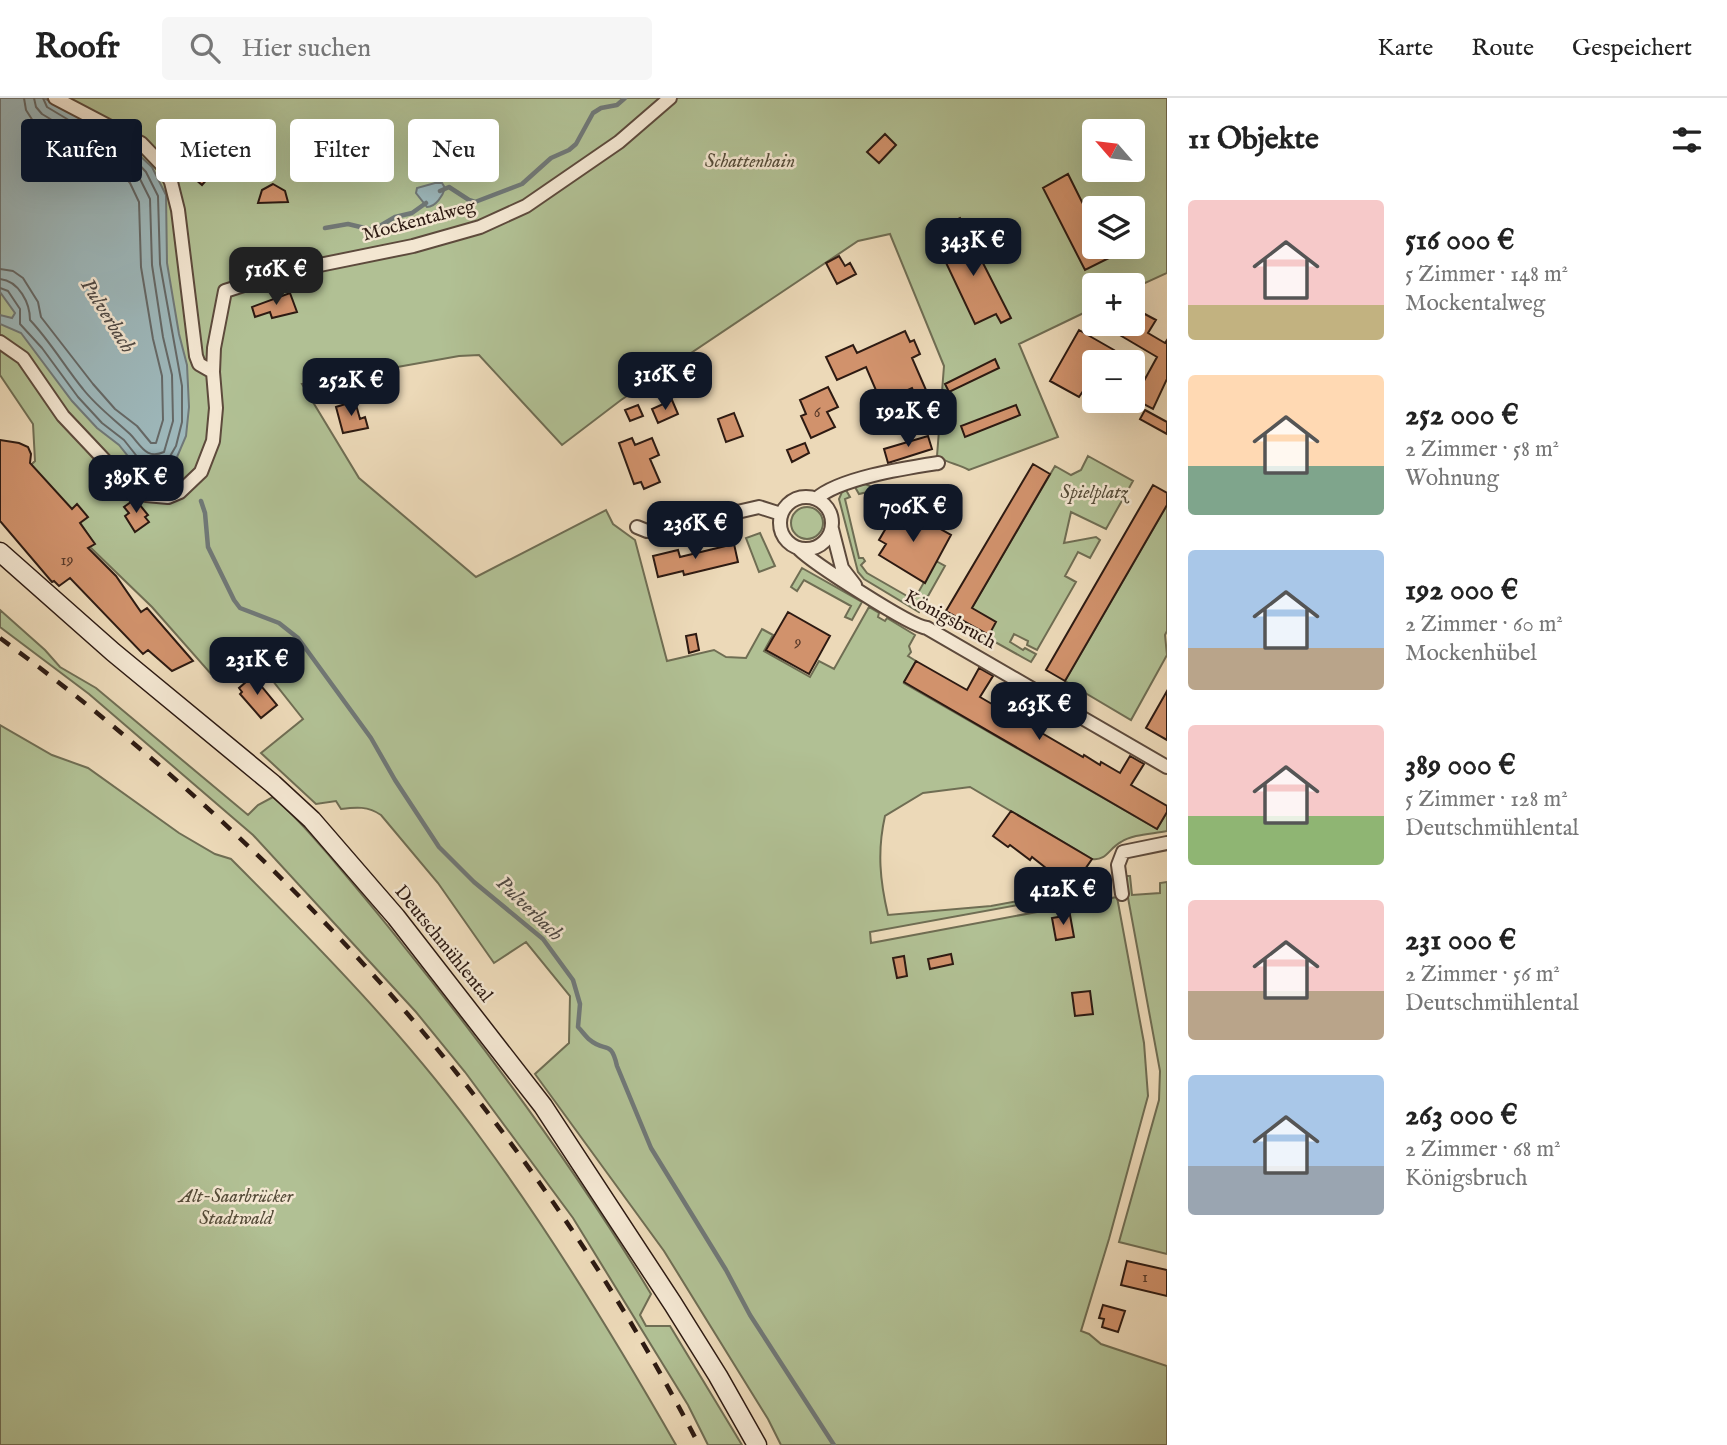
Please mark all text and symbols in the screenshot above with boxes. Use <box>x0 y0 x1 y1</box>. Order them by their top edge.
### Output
search box <box>162 17 652 80</box>
text: Roofr <box>35 27 120 69</box>
icon: search <box>186 29 224 67</box>
text: Hier suchen <box>242 32 371 65</box>
text: Karte <box>1378 33 1433 64</box>
text: Route <box>1471 33 1534 64</box>
text: Gespeichert <box>1572 33 1692 64</box>
chip: Kaufen <box>21 119 142 182</box>
chip: Mieten <box>156 119 276 182</box>
chip: Filter <box>290 119 394 182</box>
chip: Neu <box>408 119 499 182</box>
north arrow <box>1082 119 1144 182</box>
map controls <box>1082 119 1145 413</box>
text: 11 Objekte <box>1188 121 1319 159</box>
icon: filters <box>1668 121 1706 159</box>
park label: Schattenhain <box>705 150 795 174</box>
street label: Mockentalweg <box>360 194 479 248</box>
button: layers <box>1082 196 1145 259</box>
pin: 343K € <box>916 218 1030 278</box>
text: 516 000 € <box>1405 222 1515 260</box>
text: 343K € <box>941 226 1005 255</box>
icon: home <box>1244 228 1328 312</box>
pin: 516K € <box>219 248 333 307</box>
text: 516K € <box>245 255 307 284</box>
text: 5 Zimmer · 148 m² <box>1405 260 1568 289</box>
button: + <box>1082 273 1145 336</box>
water label: Pulverbach <box>74 274 141 359</box>
text: Mockentalweg <box>1405 289 1545 318</box>
button: − <box>1082 350 1145 413</box>
pin: 316K € <box>608 352 722 412</box>
pin: 252K € <box>294 358 408 418</box>
text: 316K € <box>634 360 696 389</box>
text: 252K € <box>319 366 383 395</box>
pin: 192K € <box>851 390 965 449</box>
text: 192K € <box>876 397 940 426</box>
text: 252 000 € <box>1405 397 1519 435</box>
house number: 6 <box>814 403 821 423</box>
icon: home <box>1244 403 1328 487</box>
text: 2 Zimmer · 58 m² <box>1405 435 1559 464</box>
pin: 389K € <box>79 456 193 515</box>
text: 389K € <box>105 463 167 492</box>
text: Wohnung <box>1405 464 1499 493</box>
park label: Spielplatz <box>1060 481 1130 505</box>
pin: 706K € <box>856 484 970 544</box>
text: 706K € <box>880 492 946 521</box>
pin: 236K € <box>638 502 752 561</box>
text: 236K € <box>663 509 727 538</box>
house number: 19 <box>61 551 73 571</box>
text: 192 000 € <box>1405 572 1518 610</box>
icon: home <box>1244 578 1328 662</box>
street label: Königsbruch <box>900 585 1000 655</box>
text: 2 Zimmer · 60 m² <box>1405 610 1563 639</box>
house number: 9 <box>794 633 802 653</box>
pin: 231K € <box>200 638 314 697</box>
text: Mockenhübel <box>1405 639 1537 668</box>
text: 231K € <box>225 645 289 674</box>
pin: 263K € <box>982 682 1096 742</box>
text: 263K € <box>1007 690 1071 719</box>
text: 389 000 € <box>1405 747 1516 785</box>
icon: home <box>1244 753 1328 837</box>
text: 5 Zimmer · 128 m² <box>1405 785 1568 814</box>
text: Deutschmühlental <box>1405 814 1579 843</box>
pin: 412K € <box>1006 868 1120 927</box>
water label: Pulverbach <box>490 870 568 948</box>
text: 412K € <box>1030 875 1096 904</box>
street label: Deutschmühlental <box>388 881 498 1008</box>
text: 231 000 € <box>1405 922 1516 960</box>
icon: home <box>1244 928 1328 1012</box>
text: 2 Zimmer · 56 m² <box>1405 960 1560 989</box>
text: Deutschmühlental <box>1405 989 1579 1018</box>
text: 263 000 € <box>1405 1097 1518 1135</box>
icon: home <box>1244 1103 1328 1187</box>
text: 2 Zimmer · 68 m² <box>1405 1135 1561 1164</box>
text: Königsbruch <box>1405 1164 1528 1193</box>
park label: Alt-Saarbrücker Stadtwald <box>177 1185 295 1231</box>
house number: 1 <box>1142 1268 1148 1288</box>

